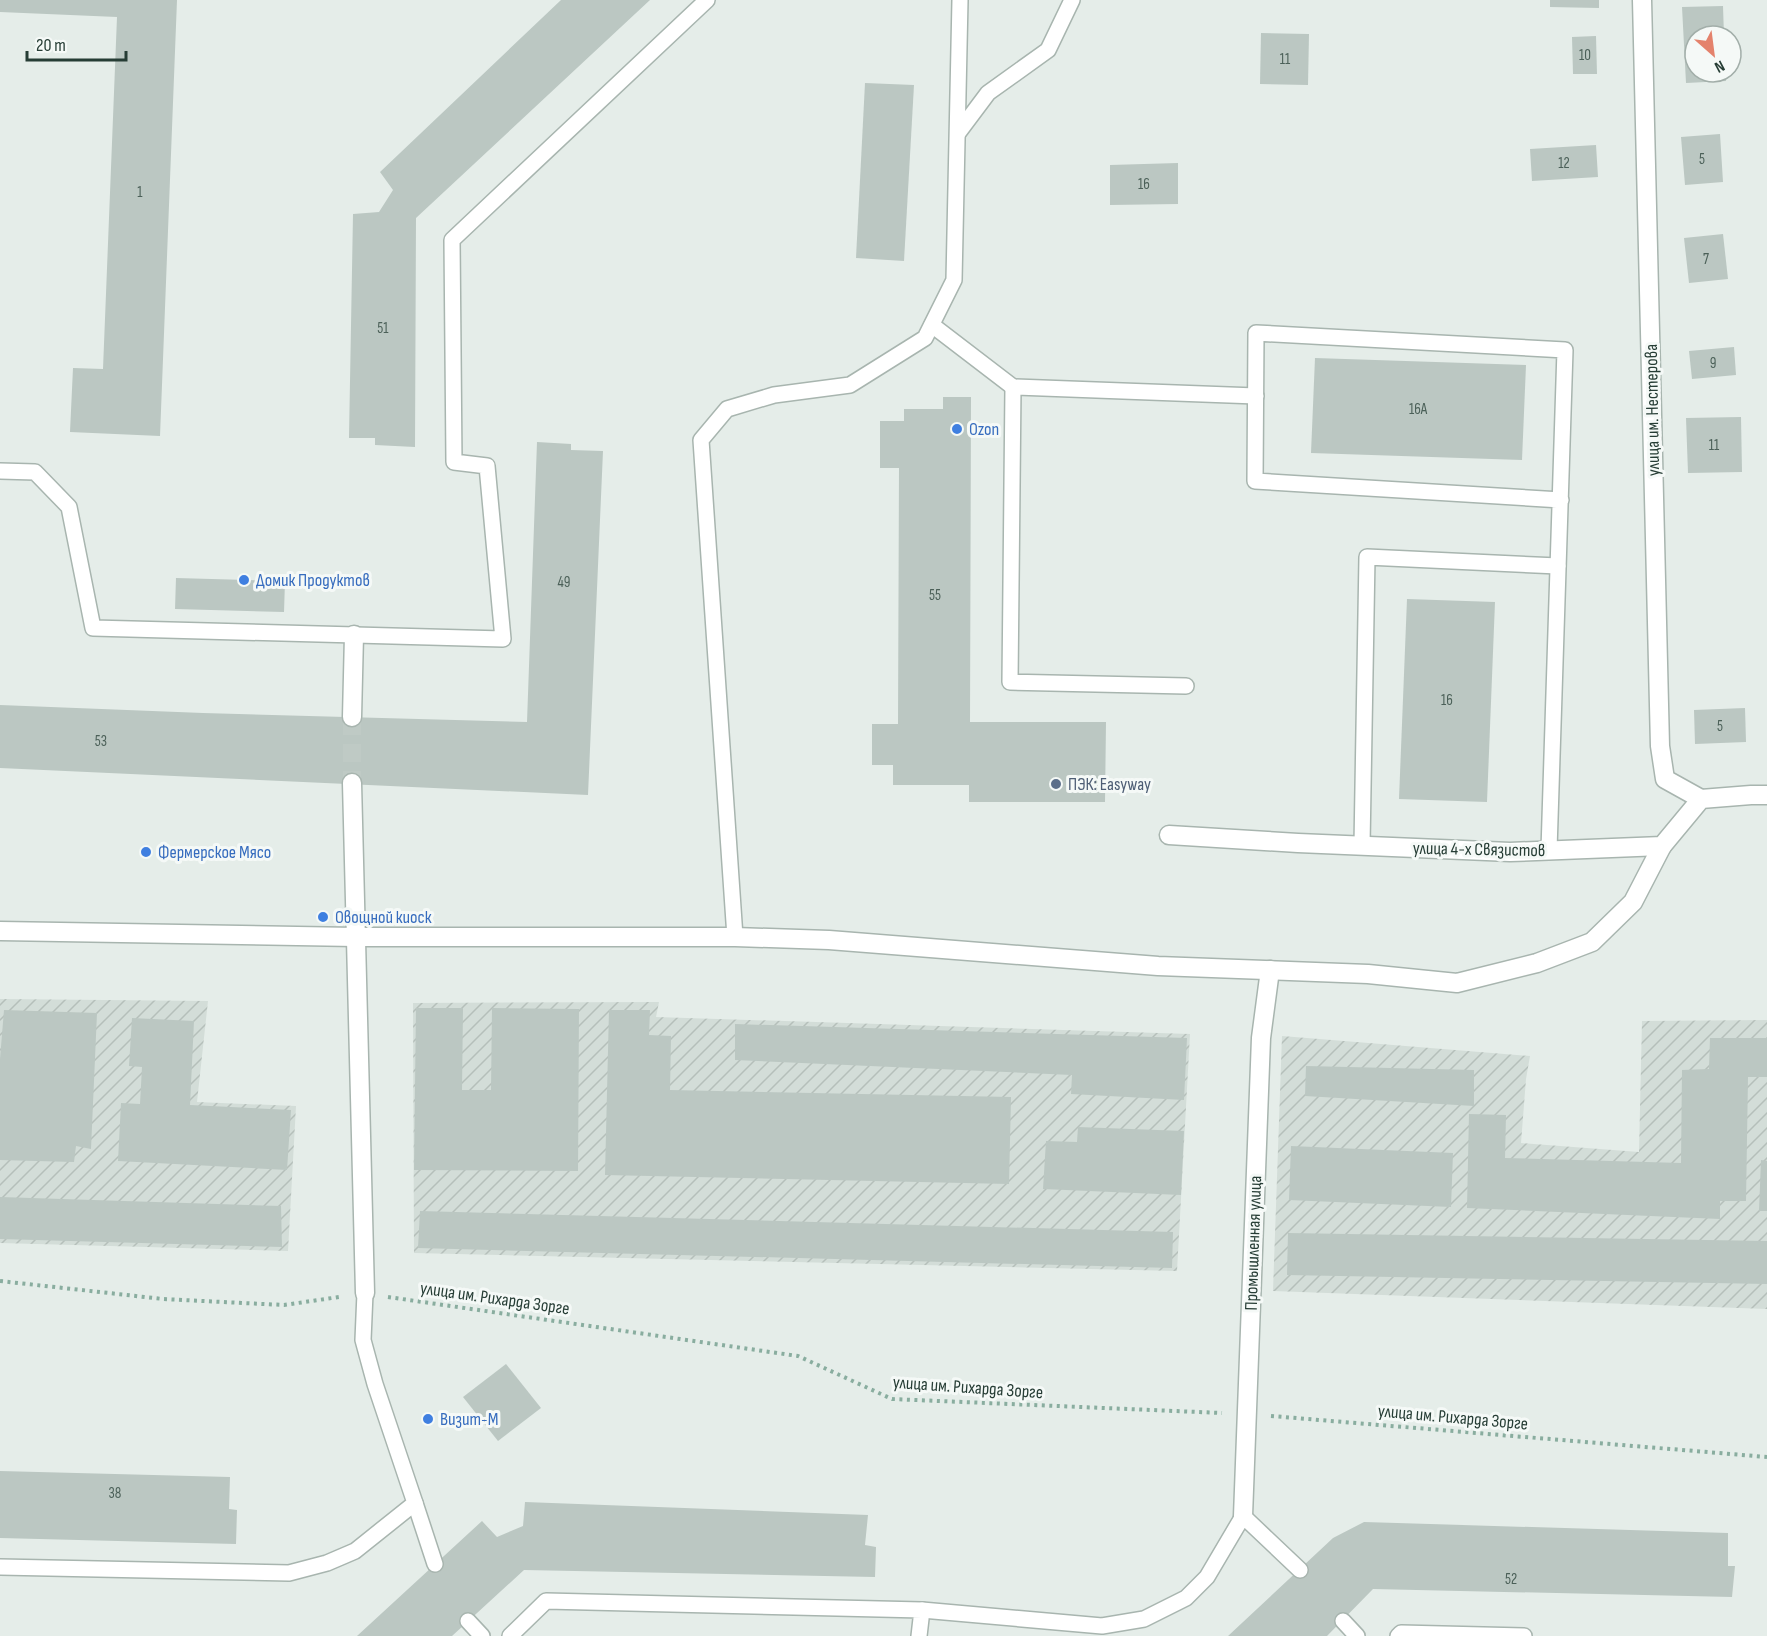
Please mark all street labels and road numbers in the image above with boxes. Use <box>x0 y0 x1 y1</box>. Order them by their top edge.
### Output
street label: улица им. Нестерова <box>1641 344 1664 476</box>
street label: улица 4-х Связистов <box>1413 838 1545 861</box>
street label: Промышленная улица <box>1241 1175 1266 1311</box>
street label: улица им. Рихарда Зорге <box>419 1278 571 1319</box>
street label: улица им. Рихарда Зорге <box>892 1372 1044 1403</box>
street label: улица им. Рихарда Зорге <box>1377 1400 1529 1435</box>

